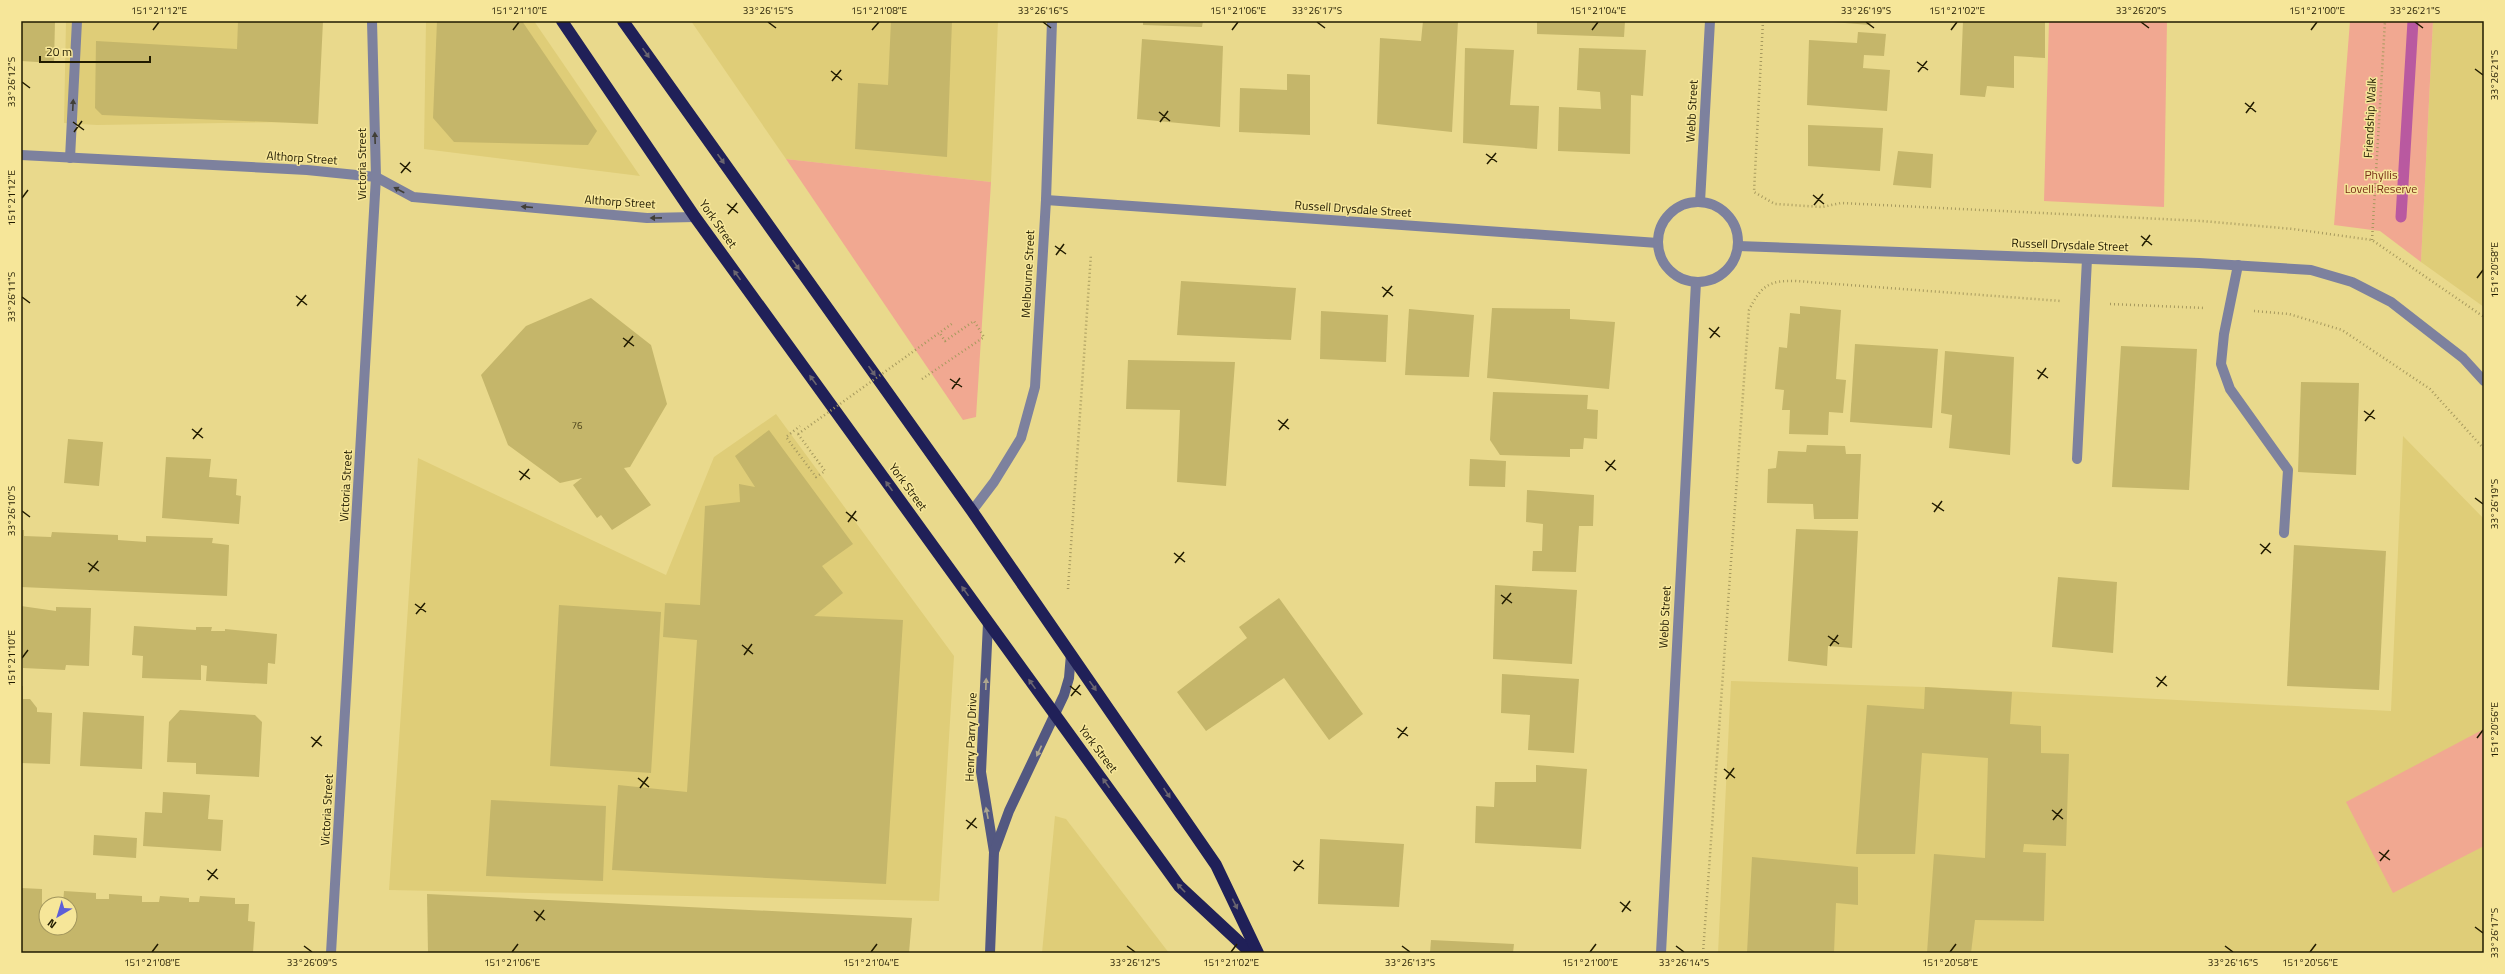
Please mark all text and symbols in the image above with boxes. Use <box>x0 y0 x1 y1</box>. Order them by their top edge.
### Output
text: 151°21'12"E <box>131 3 188 18</box>
text: 151°21'10"E <box>491 3 548 18</box>
text: 33°26'15"S <box>743 3 793 18</box>
text: 151°21'08"E <box>851 3 908 18</box>
text: 33°26'16"S <box>1018 3 1068 18</box>
text: 151°21'06"E <box>1210 3 1267 18</box>
text: 33°26'17"S <box>1292 3 1342 18</box>
text: 151°21'04"E <box>1570 3 1627 18</box>
text: 33°26'19"S <box>1841 3 1891 18</box>
text: 151°21'02"E <box>1929 3 1986 18</box>
text: 33°26'20"S <box>2116 3 2166 18</box>
text: 151°21'00"E <box>2289 3 2346 18</box>
text: 33°26'21"S <box>2390 3 2440 18</box>
scale bar <box>40 38 150 64</box>
text: 20 m <box>46 42 72 61</box>
one-way arrow <box>642 48 650 58</box>
text: 33°26'21"S <box>2487 50 2502 100</box>
text: 33°26'12"S <box>4 57 19 107</box>
street label: Friendship Walk <box>2358 77 2381 159</box>
street label: Webb Street <box>1680 78 1703 143</box>
one-way arrow <box>69 99 76 111</box>
street label: Victoria Street <box>352 127 371 200</box>
one-way arrow <box>372 131 378 144</box>
street label: Althorp Street <box>266 146 339 170</box>
one-way arrow <box>717 153 725 164</box>
park label: Phyllis Lovell Reserve <box>2345 165 2417 198</box>
text: 151°21'12"E <box>4 169 19 226</box>
one-way arrow <box>393 186 405 193</box>
street label: Althorp Street <box>584 190 657 214</box>
street label: Russell Drysdale Street <box>1294 195 1413 222</box>
street label: York Street <box>695 196 743 253</box>
one-way arrow <box>521 204 533 211</box>
one-way arrow <box>649 215 662 221</box>
street label: Melbourne Street <box>1016 229 1039 318</box>
street label: Russell Drysdale Street <box>2011 233 2130 256</box>
text: 151°20'58"E <box>2487 241 2502 298</box>
one-way arrow <box>792 259 800 270</box>
one-way arrow <box>733 269 741 280</box>
text: 33°26'11"S <box>4 272 19 322</box>
one-way arrow <box>868 365 876 376</box>
one-way arrow <box>809 375 817 386</box>
house number: 76 <box>571 418 583 433</box>
street label: Victoria Street <box>334 449 357 522</box>
street label: York Street <box>884 459 933 515</box>
text: 33°26'19"S <box>2487 479 2502 529</box>
one-way arrow <box>885 480 893 491</box>
text: 33°26'10"S <box>4 486 19 536</box>
street label: Webb Street <box>1653 584 1676 649</box>
one-way arrow <box>961 586 969 597</box>
text: 151°21'10"E <box>4 629 19 686</box>
one-way arrow <box>983 677 989 690</box>
one-way arrow <box>1028 679 1036 689</box>
one-way arrow <box>1089 681 1097 691</box>
street label: Henry Parry Drive <box>959 692 982 782</box>
text: 151°20'56"E <box>2487 701 2502 758</box>
street label: York Street <box>1074 721 1123 777</box>
one-way arrow <box>1036 745 1042 757</box>
street label: Victoria Street <box>315 773 338 846</box>
one-way arrow <box>1102 777 1110 788</box>
one-way arrow <box>1163 788 1171 798</box>
one-way arrow <box>984 807 990 820</box>
one-way arrow <box>1177 883 1186 893</box>
north arrow <box>38 896 78 936</box>
one-way arrow <box>1232 898 1238 909</box>
text: 33°26'17"S <box>2487 908 2502 958</box>
text: N <box>44 915 60 933</box>
text: 151°21'08"E <box>124 955 181 970</box>
text: 33°26'09"S <box>287 955 337 970</box>
text: 151°21'06"E <box>484 955 541 970</box>
text: 151°21'04"E <box>843 955 900 970</box>
text: 33°26'12"S <box>1110 955 1160 970</box>
text: 151°21'02"E <box>1203 955 1260 970</box>
text: 33°26'13"S <box>1385 955 1435 970</box>
text: 151°21'00"E <box>1562 955 1619 970</box>
text: 33°26'14"S <box>1659 955 1709 970</box>
text: 151°20'58"E <box>1922 955 1979 970</box>
text: 33°26'16"S <box>2208 955 2258 970</box>
text: 151°20'56"E <box>2282 955 2339 970</box>

